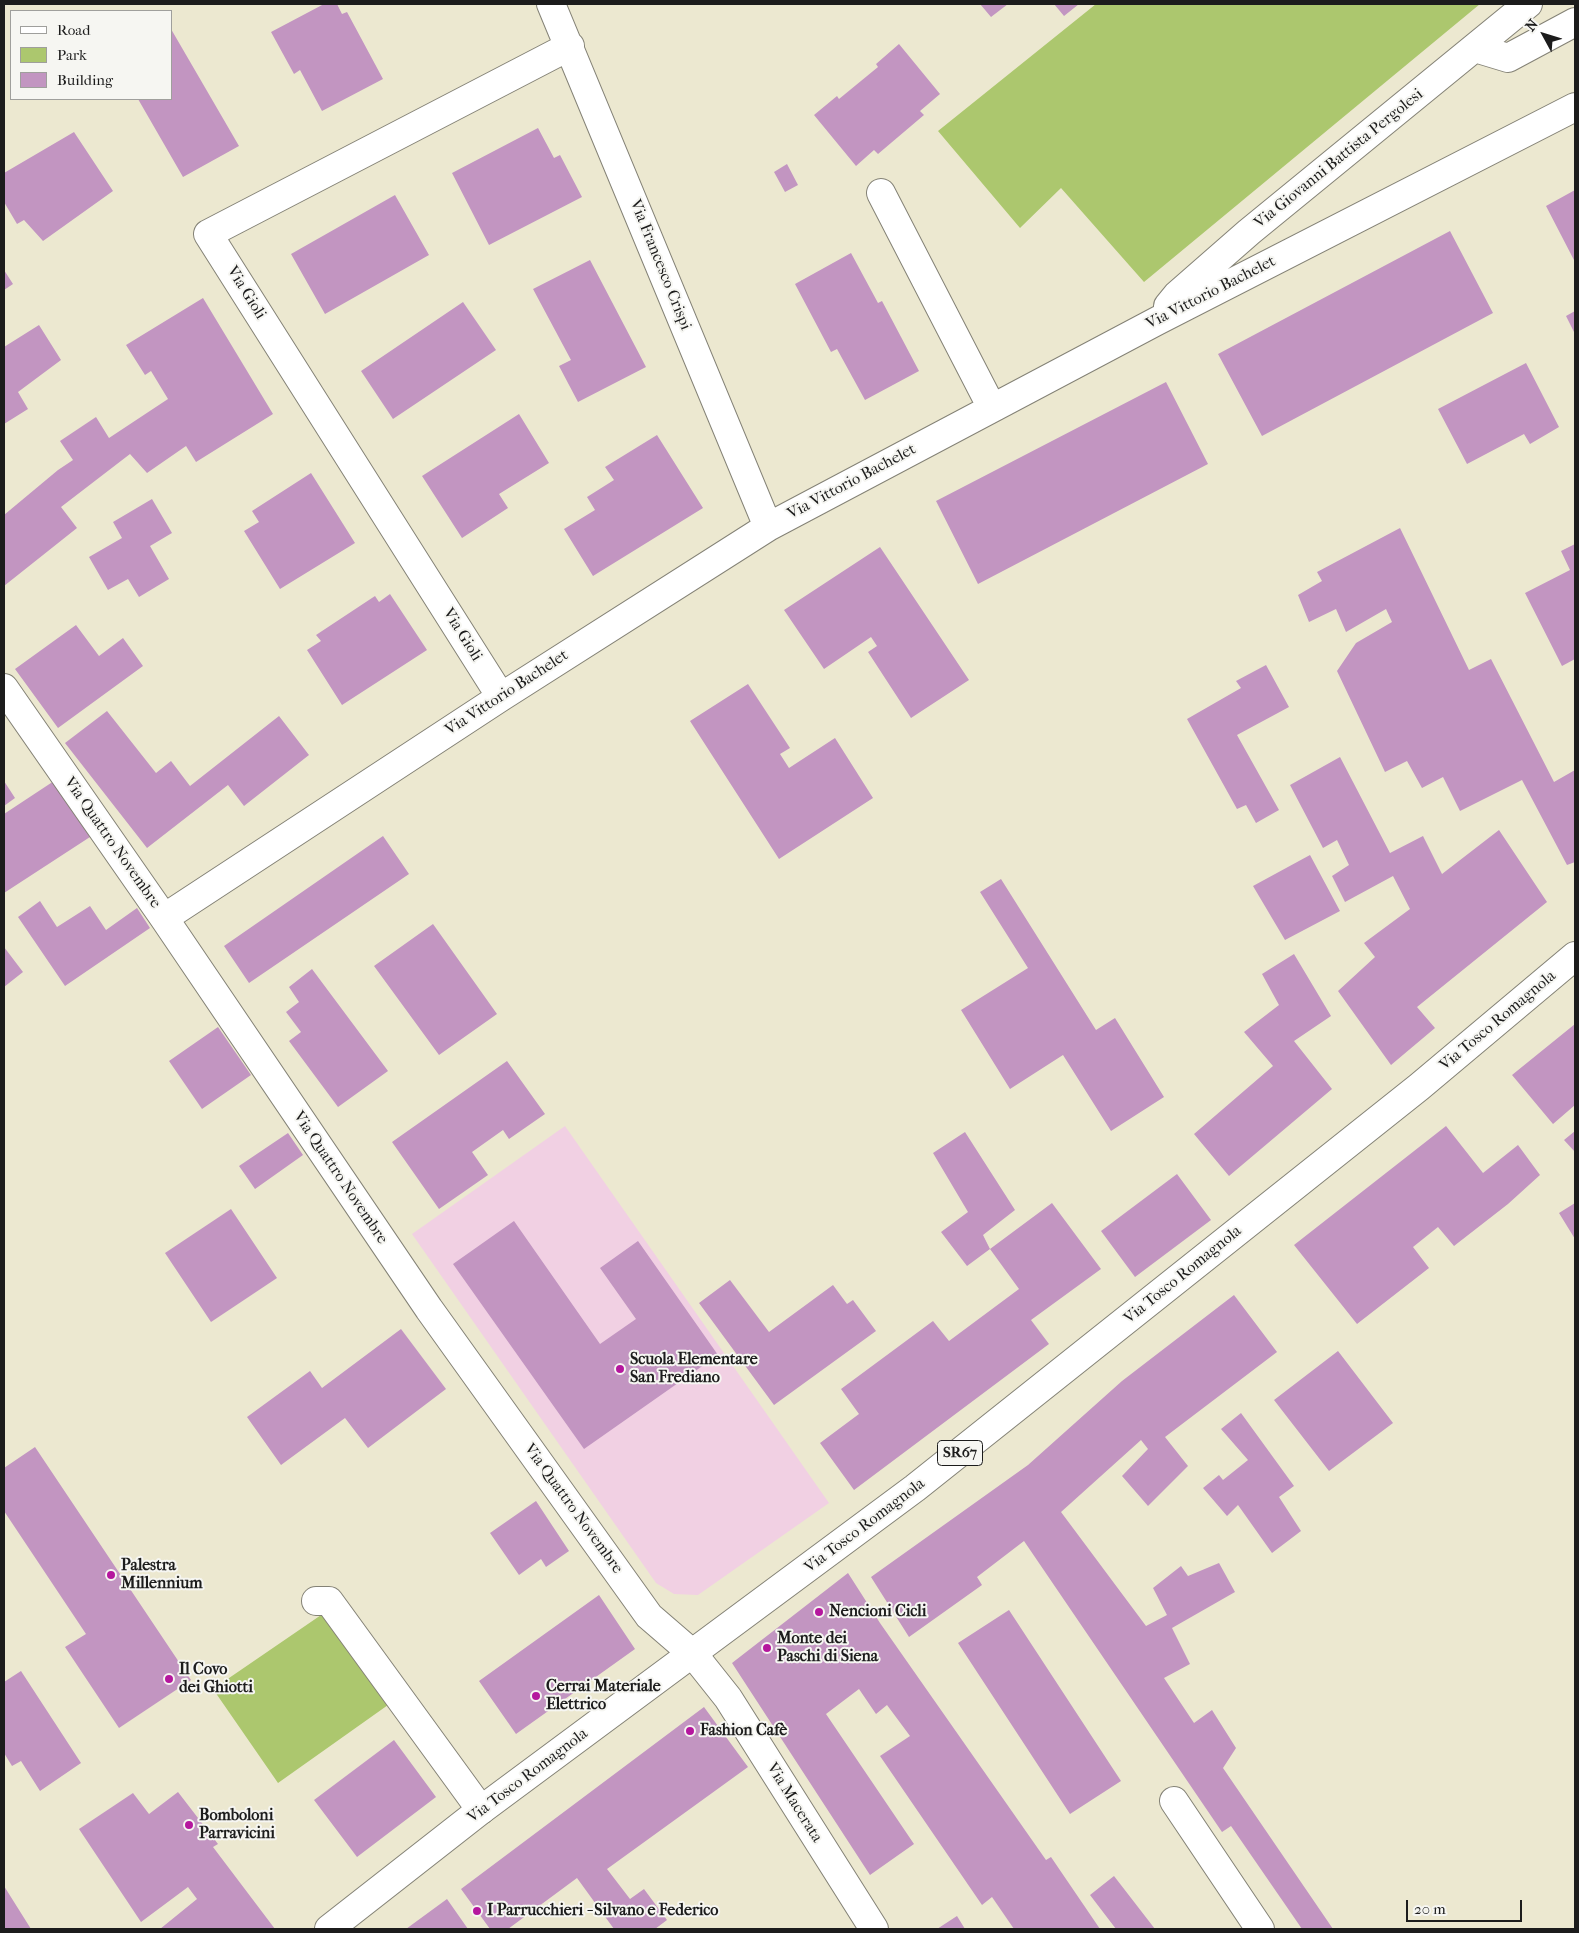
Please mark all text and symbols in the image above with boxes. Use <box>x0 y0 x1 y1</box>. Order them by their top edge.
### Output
legend <box>10 10 172 100</box>
north arrow <box>1519 10 1569 60</box>
text: N <box>1522 16 1542 35</box>
text: Road <box>57 21 90 39</box>
text: Park <box>57 46 87 64</box>
text: Building <box>57 71 113 89</box>
street label: Via Giovanni Battista Pergolesi <box>1251 85 1427 233</box>
street label: Via Francesco Crispi <box>625 197 695 333</box>
street label: Via Vittorio Bachelet <box>1143 252 1279 334</box>
street label: Via Gioli <box>222 263 270 323</box>
street label: Via Vittorio Bachelet <box>784 440 920 524</box>
street label: Via Gioli <box>438 605 486 665</box>
street label: Via Vittorio Bachelet <box>442 646 572 740</box>
street label: Via Quattro Novembre <box>59 774 165 912</box>
street label: Via Tosco Romagnola <box>1436 967 1560 1075</box>
street label: Via Quattro Novembre <box>288 1108 392 1248</box>
street label: Via Tosco Romagnola <box>1120 1222 1246 1328</box>
place label: Scuola Elementare San Frediano <box>630 1350 758 1388</box>
marker: Scuola Elementare San Frediano <box>614 1363 626 1375</box>
street label: Via Quattro Novembre <box>519 1440 627 1578</box>
road number: SR67 <box>938 1440 982 1466</box>
street label: Via Tosco Romagnola <box>801 1475 929 1577</box>
place label: Palestra Millennium <box>121 1556 203 1594</box>
marker: Palestra Millennium <box>105 1569 117 1581</box>
place label: Nencioni Cicli <box>829 1602 927 1622</box>
marker: Nencioni Cicli <box>813 1606 825 1618</box>
place label: Monte dei Paschi di Siena <box>777 1629 878 1667</box>
marker: Monte dei Paschi di Siena <box>761 1642 773 1654</box>
place label: Il Covo dei Ghiotti <box>179 1660 253 1698</box>
marker: Il Covo dei Ghiotti <box>163 1673 175 1685</box>
place label: Cerrai Materiale Elettrico <box>546 1677 661 1715</box>
marker: Cerrai Materiale Elettrico <box>530 1690 542 1702</box>
place label: Fashion Cafè <box>700 1721 787 1741</box>
street label: Via Tosco Romagnola <box>464 1725 592 1827</box>
marker: Fashion Cafè <box>684 1725 696 1737</box>
street label: Via Macerata <box>762 1760 826 1846</box>
place label: Bomboloni Parravicini <box>199 1806 275 1844</box>
marker: Bomboloni Parravicini <box>183 1819 195 1831</box>
scale bar <box>1409 1890 1525 1922</box>
text: 20 m <box>1414 1900 1446 1918</box>
place label: I Parrucchieri - Silvano e Federico <box>487 1901 718 1921</box>
marker: I Parrucchieri - Silvano e Federico <box>471 1905 483 1917</box>

